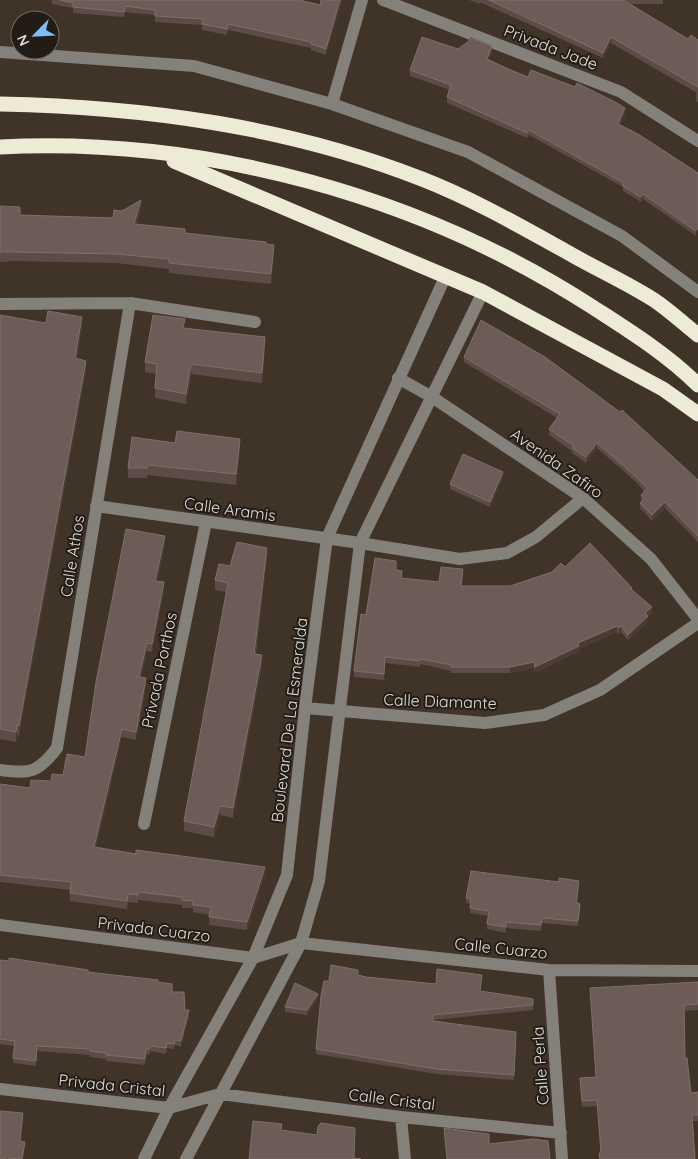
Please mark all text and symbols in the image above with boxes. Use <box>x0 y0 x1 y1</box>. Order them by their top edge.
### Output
north arrow <box>10 10 60 60</box>
street label: Privada Jade <box>501 20 601 74</box>
text: N <box>13 32 33 49</box>
street label: Avenida Zafiro <box>507 424 607 502</box>
street label: Calle Aramis <box>183 493 277 525</box>
street label: Calle Athos <box>56 514 88 598</box>
street label: Privada Porthos <box>137 610 181 730</box>
street label: Boulevard De La Esmeralda <box>267 617 311 823</box>
street label: Calle Diamante <box>383 689 497 713</box>
street label: Privada Cuarzo <box>96 912 212 946</box>
street label: Calle Cuarzo <box>454 933 548 963</box>
street label: Calle Perla <box>527 1026 553 1106</box>
street label: Privada Cristal <box>58 1069 166 1101</box>
street label: Calle Cristal <box>348 1084 436 1114</box>

